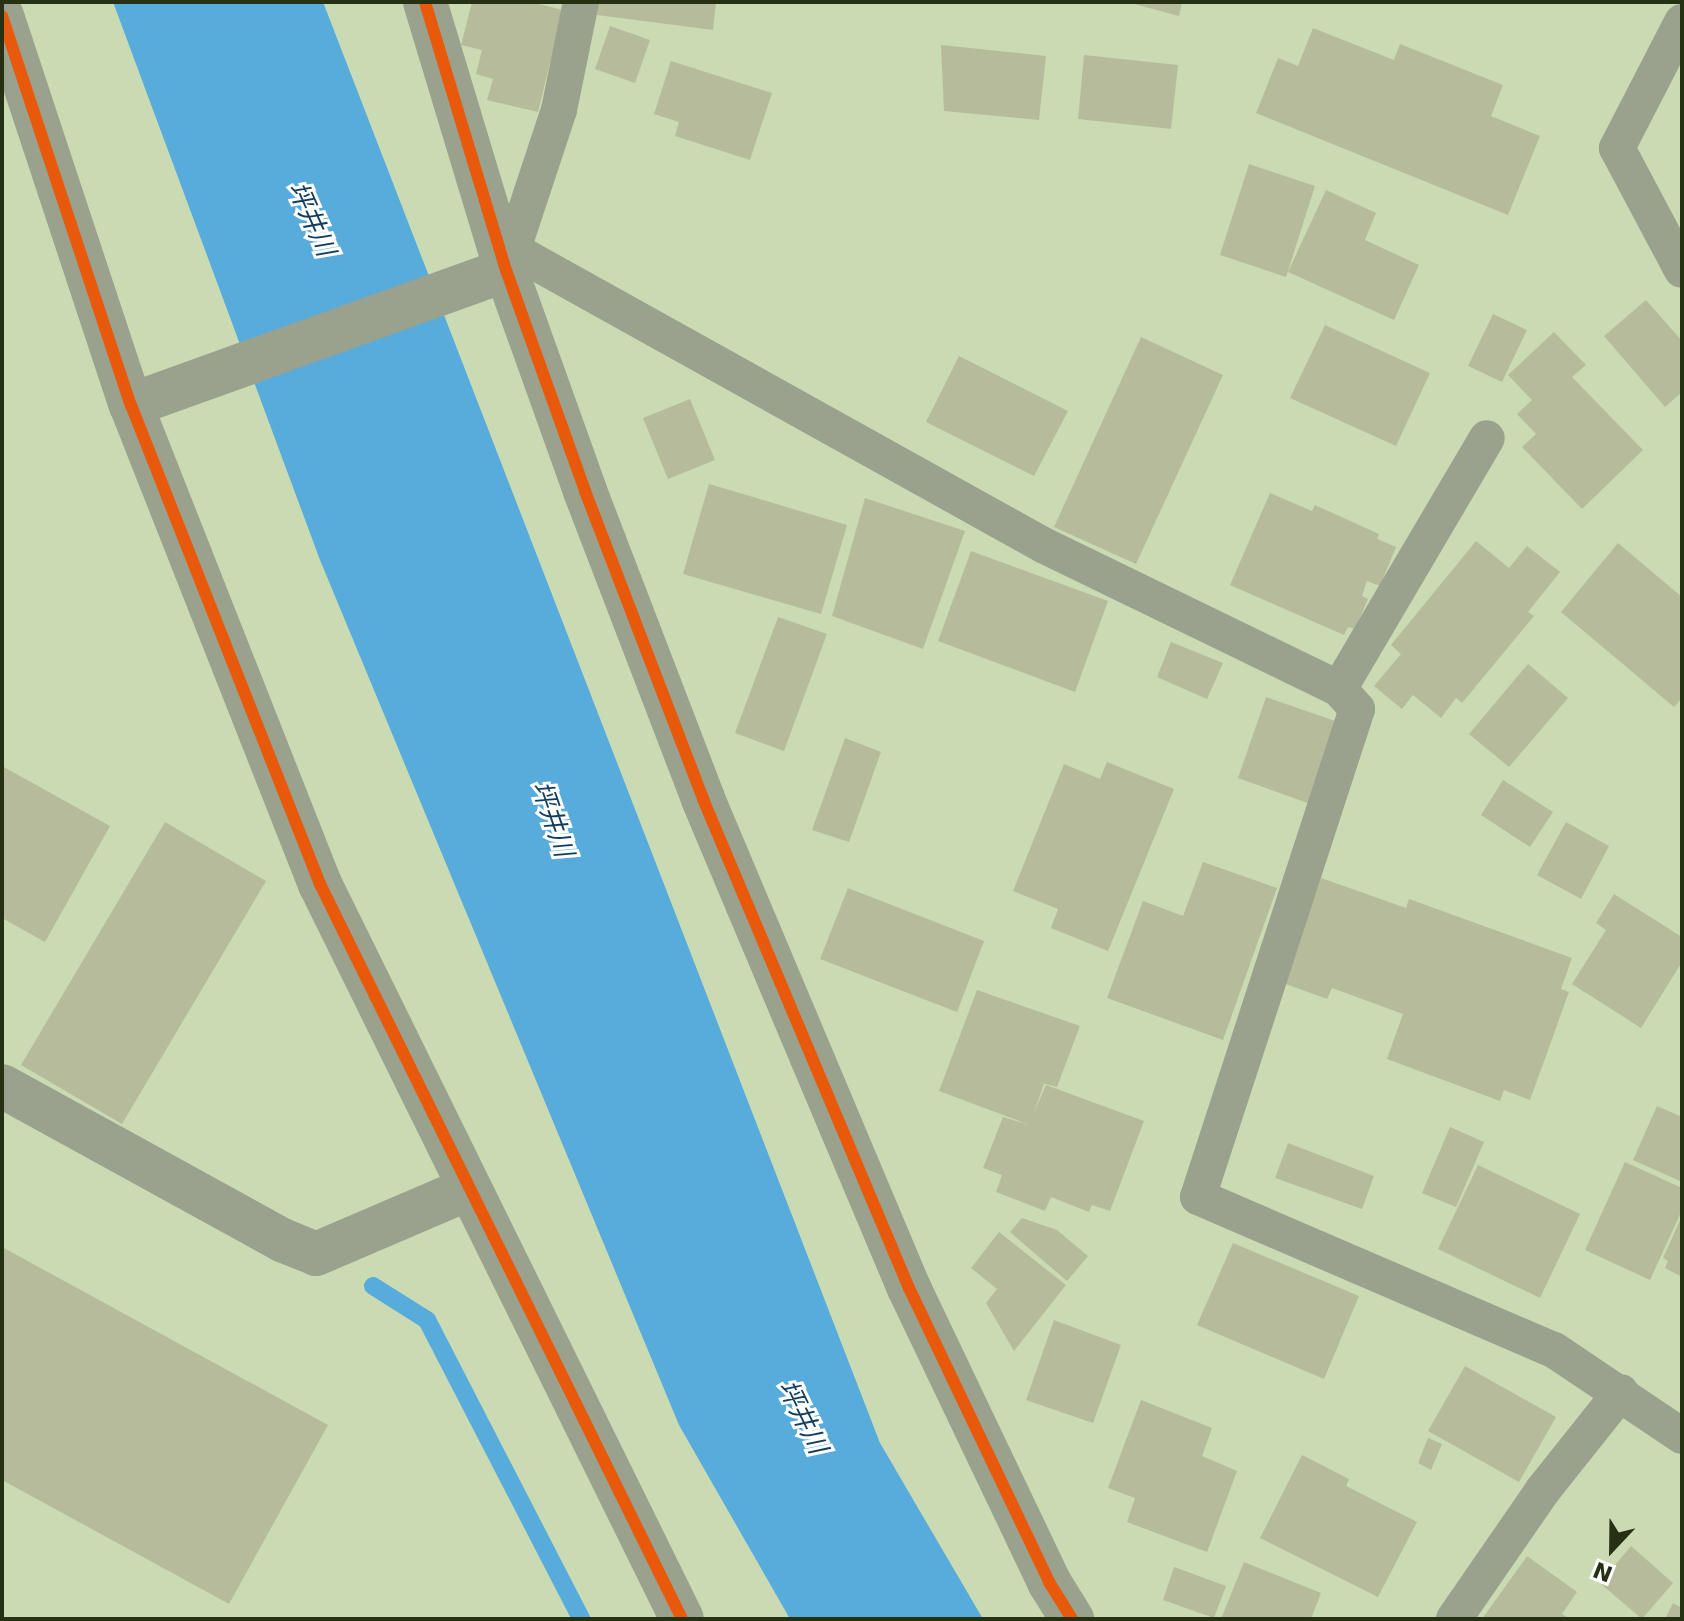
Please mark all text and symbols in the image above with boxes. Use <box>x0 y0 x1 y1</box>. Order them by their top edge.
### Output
water label: 坪井川 <box>281 177 341 261</box>
water label: 坪井川 <box>525 777 579 861</box>
water label: 坪井川 <box>771 1375 833 1459</box>
north arrow <box>1572 1509 1652 1589</box>
text: N <box>1590 1557 1616 1587</box>

